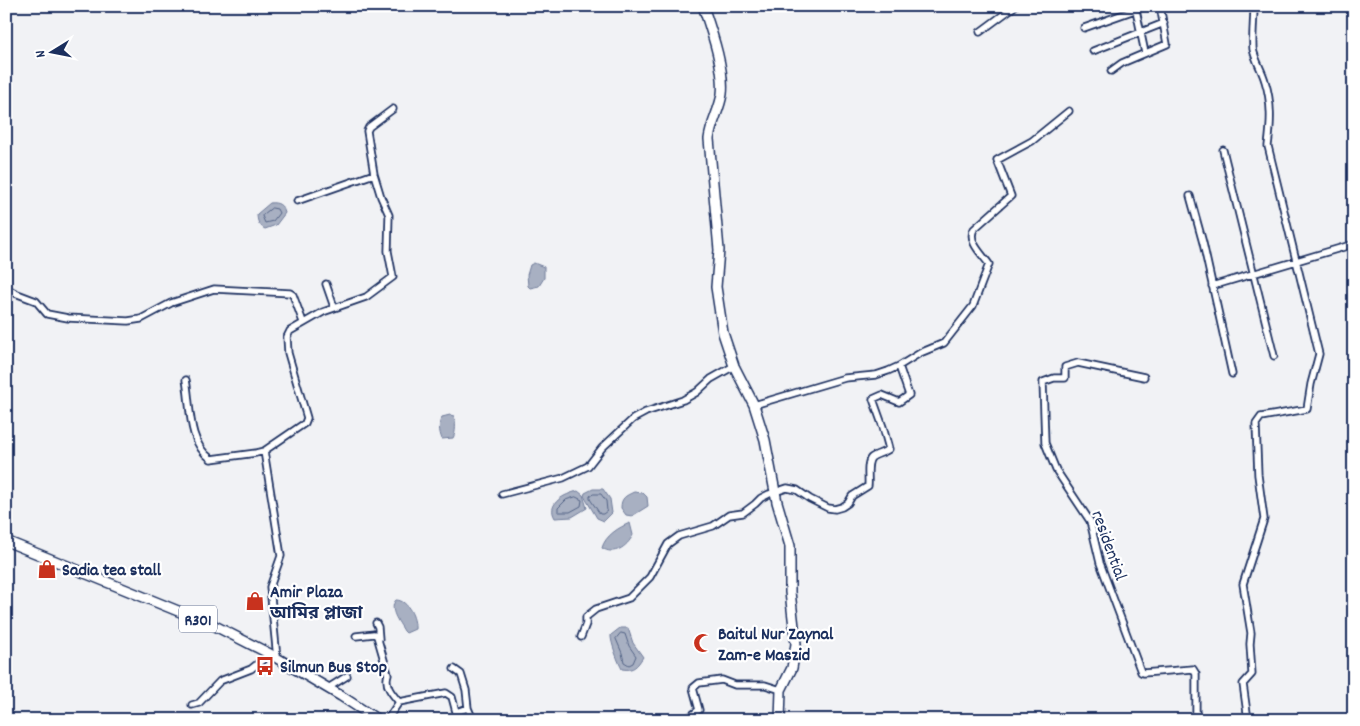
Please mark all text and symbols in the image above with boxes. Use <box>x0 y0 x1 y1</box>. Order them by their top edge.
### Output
north arrow <box>28 28 78 78</box>
text: N <box>31 49 52 59</box>
street label: residential <box>1083 507 1132 585</box>
shop icon: Sadia tea stall <box>36 558 58 580</box>
place label: Sadia tea stall <box>62 559 162 584</box>
place label: Amir Plaza আমির প্লাজা <box>269 581 364 627</box>
shop icon: Amir Plaza আমির প্লাজা <box>244 590 266 612</box>
road number: R301 <box>179 606 217 632</box>
place label: Baitul Nur Zaynal Zam-e Maszid <box>718 623 834 669</box>
mosque icon: Baitul Nur Zaynal Zam-e Maszid <box>692 632 714 654</box>
bus stop icon: Silmun Bus Stop <box>254 655 276 677</box>
place label: Silmun Bus Stop <box>280 656 387 681</box>

